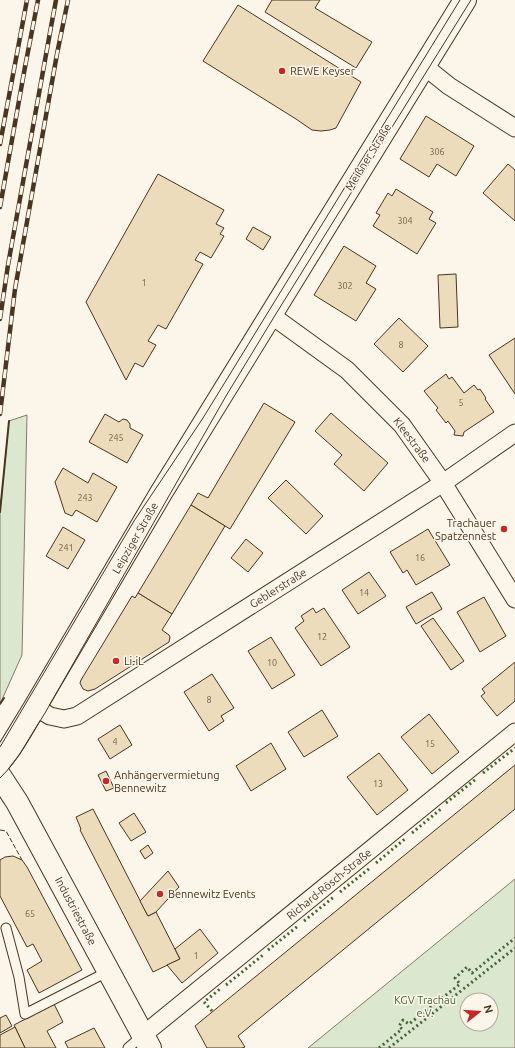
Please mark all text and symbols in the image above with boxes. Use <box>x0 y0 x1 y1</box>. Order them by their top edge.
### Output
place label: REWE Keyser <box>290 65 356 77</box>
marker: REWE Keyser <box>277 66 287 76</box>
street label: Meißner Straße <box>343 121 393 193</box>
house number: 306 <box>429 147 445 157</box>
house number: 304 <box>397 216 413 226</box>
house number: 1 <box>141 278 147 288</box>
house number: 302 <box>337 281 353 291</box>
house number: 8 <box>398 340 404 350</box>
house number: 5 <box>458 398 464 408</box>
street label: Kleestraße <box>391 415 433 465</box>
house number: 245 <box>108 433 124 443</box>
house number: 243 <box>77 493 93 503</box>
street label: Leipziger Straße <box>110 500 160 576</box>
place label: Trachauer Spatzennest <box>435 517 497 542</box>
marker: Trachauer Spatzennest <box>499 524 509 534</box>
house number: 241 <box>58 543 74 553</box>
house number: 16 <box>415 553 425 563</box>
street label: Geblerstraße <box>247 566 309 610</box>
house number: 14 <box>359 588 369 598</box>
house number: 12 <box>317 632 327 642</box>
place label: Li-iL <box>124 655 144 667</box>
marker: Li-iL <box>111 656 121 666</box>
house number: 10 <box>267 658 277 668</box>
house number: 8 <box>206 695 212 705</box>
house number: 4 <box>112 737 118 747</box>
house number: 15 <box>425 739 435 749</box>
place label: Anhängervermietung Bennewitz <box>114 769 220 794</box>
marker: Anhängervermietung Bennewitz <box>101 776 111 786</box>
house number: 13 <box>373 779 383 789</box>
street label: Richard-Rösch-Straße <box>284 846 374 922</box>
street label: Industriestraße <box>53 875 99 947</box>
place label: Bennewitz Events <box>168 888 256 900</box>
marker: Bennewitz Events <box>155 889 165 899</box>
house number: 65 <box>25 909 35 919</box>
house number: 1 <box>193 951 199 961</box>
north arrow <box>459 992 499 1032</box>
park label: KGV Trachau e.V. <box>394 994 456 1019</box>
text: N <box>482 1003 496 1015</box>

